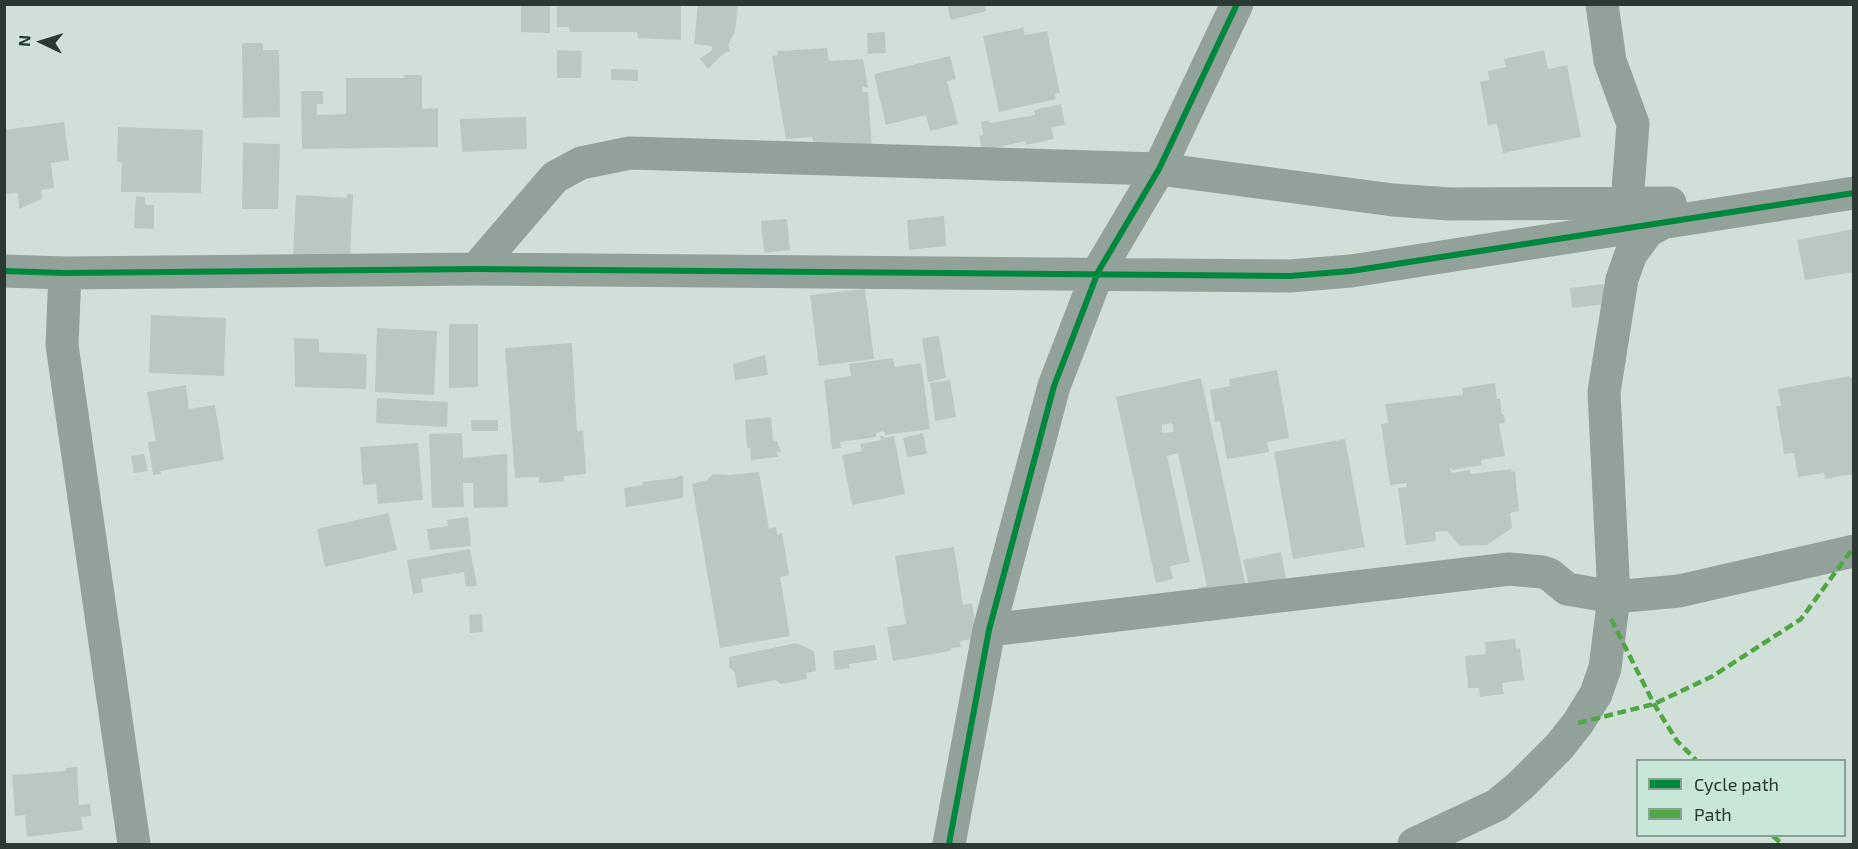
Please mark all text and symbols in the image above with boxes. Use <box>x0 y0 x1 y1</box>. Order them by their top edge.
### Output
north arrow <box>12 12 72 72</box>
text: N <box>14 34 33 47</box>
legend <box>1636 759 1846 837</box>
text: Cycle path <box>1694 773 1779 795</box>
text: Path <box>1694 803 1732 825</box>

